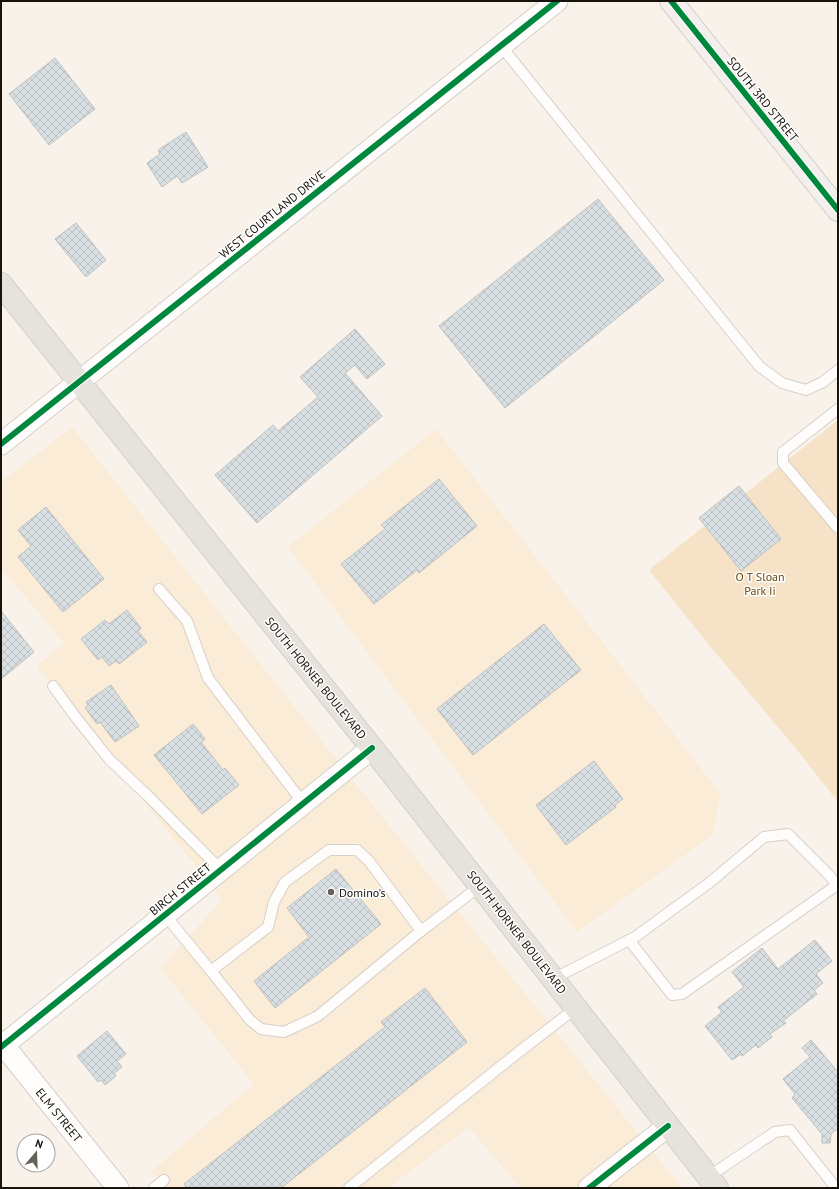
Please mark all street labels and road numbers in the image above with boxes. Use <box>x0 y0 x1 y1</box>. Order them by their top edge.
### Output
street label: SOUTH 3RD STREET <box>724 54 802 145</box>
street label: WEST COURTLAND DRIVE <box>216 167 328 261</box>
street label: SOUTH HORNER BOULEVARD <box>262 614 370 742</box>
street label: BIRCH STREET <box>146 859 214 918</box>
street label: SOUTH HORNER BOULEVARD <box>464 867 570 997</box>
street label: ELM STREET <box>33 1085 86 1145</box>

